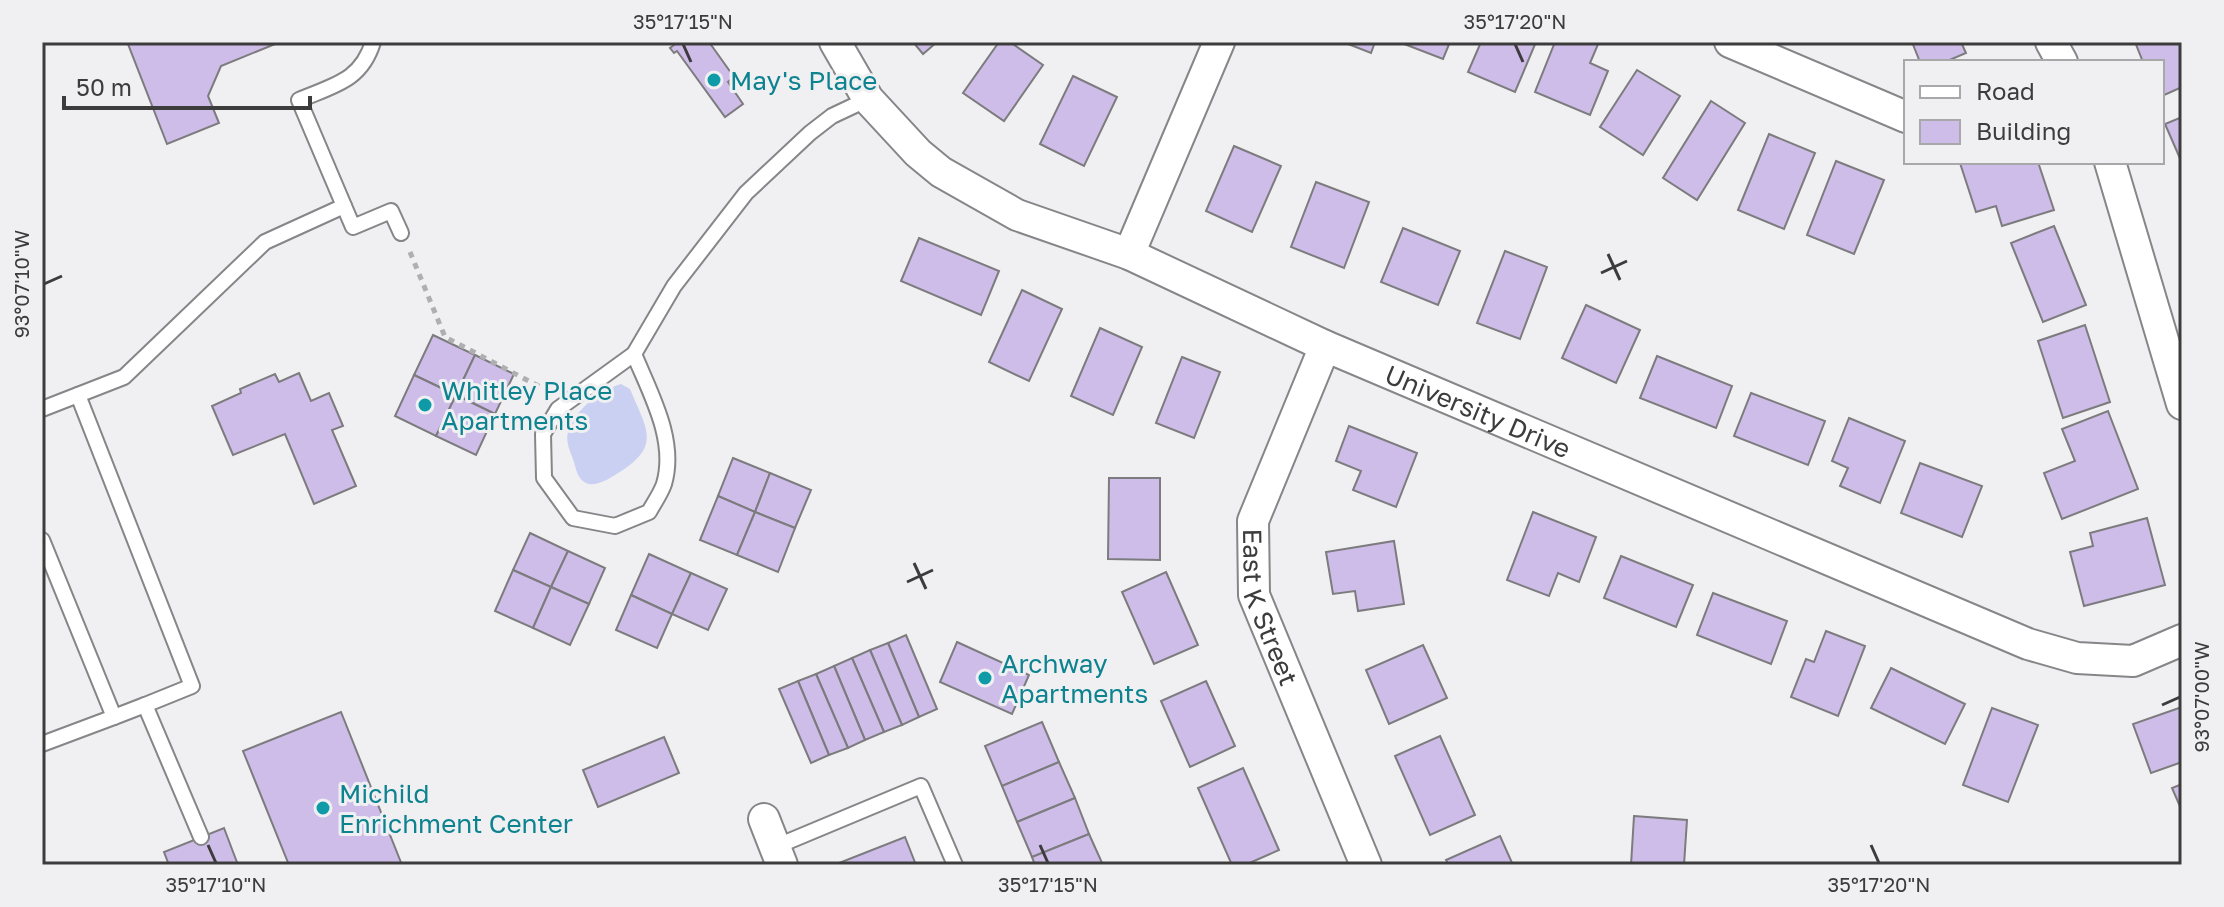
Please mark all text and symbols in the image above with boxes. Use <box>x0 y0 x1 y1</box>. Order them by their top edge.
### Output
text: 35°17'15"N <box>633 9 733 33</box>
text: 35°17'20"N <box>1464 9 1566 33</box>
scale bar <box>64 60 310 110</box>
legend <box>1904 60 2164 164</box>
place label: May's Place <box>730 65 877 96</box>
marker: May's Place <box>705 71 723 89</box>
text: 50 m <box>76 72 132 101</box>
text: Road <box>1976 76 2035 105</box>
text: Building <box>1976 116 2071 145</box>
text: 93°07'10"W <box>9 230 33 338</box>
street label: University Drive <box>1381 358 1575 464</box>
place label: Whitley Place Apartments <box>441 375 612 436</box>
marker: Whitley Place Apartments <box>416 396 434 414</box>
street label: East K Street <box>1238 528 1305 690</box>
text: 93°07'00"W <box>2189 641 2213 753</box>
place label: Archway Apartments <box>1001 648 1148 709</box>
marker: Archway Apartments <box>976 669 994 687</box>
place label: Michild Enrichment Center <box>339 778 573 839</box>
marker: Michild Enrichment Center <box>314 799 332 817</box>
text: 35°17'10"N <box>166 872 266 896</box>
text: 35°17'15"N <box>998 872 1098 896</box>
text: 35°17'20"N <box>1828 872 1930 896</box>

